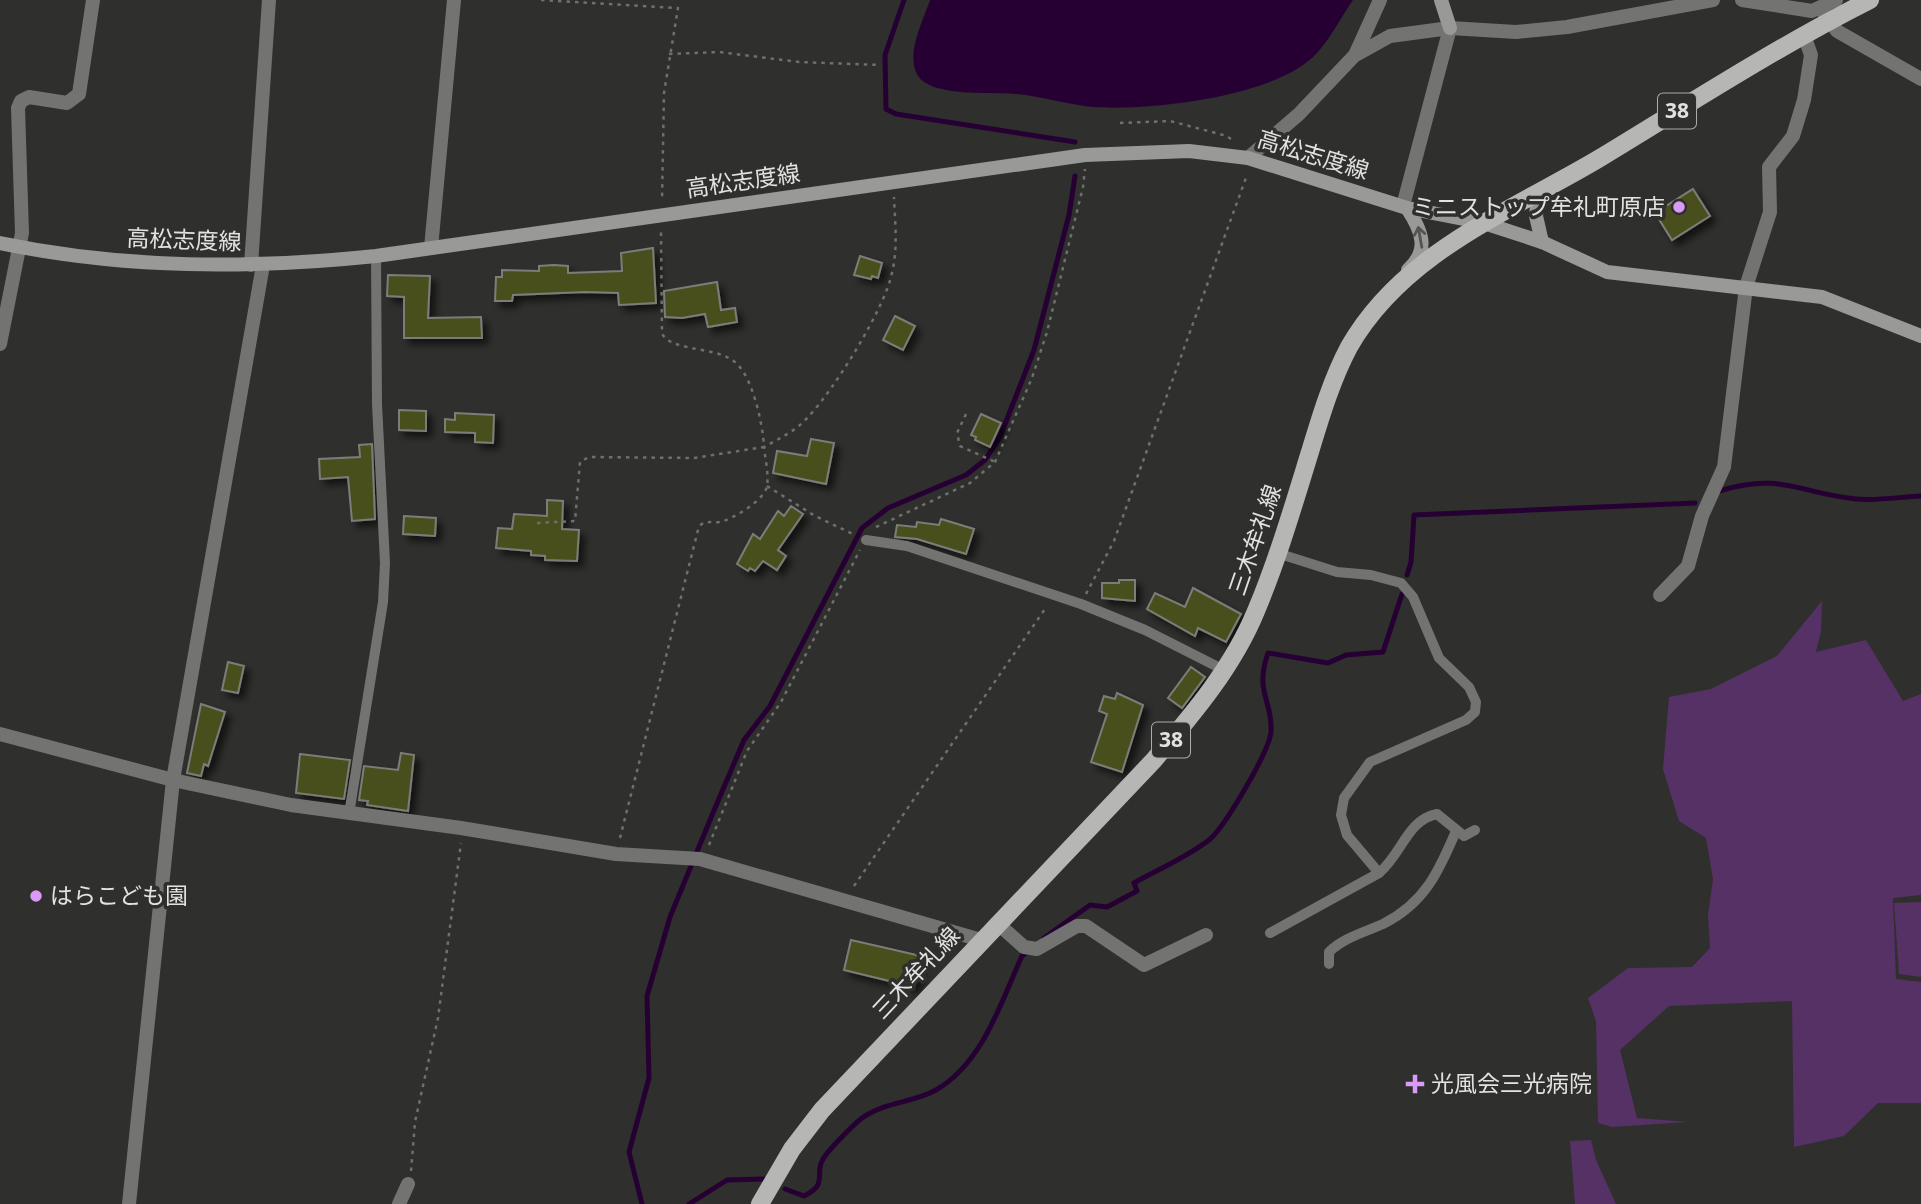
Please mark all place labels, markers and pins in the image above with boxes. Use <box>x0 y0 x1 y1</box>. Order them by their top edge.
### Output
place label: ミニストップ牟礼町原店 <box>1412 190 1665 222</box>
marker: ミニストップ牟礼町原店 <box>1671 199 1687 215</box>
place label: はらこども園 <box>50 879 188 911</box>
marker: はらこども園 <box>28 888 44 904</box>
place label: 光風会三光病院 <box>1431 1067 1592 1099</box>
marker: 光風会三光病院 <box>1405 1074 1425 1094</box>

